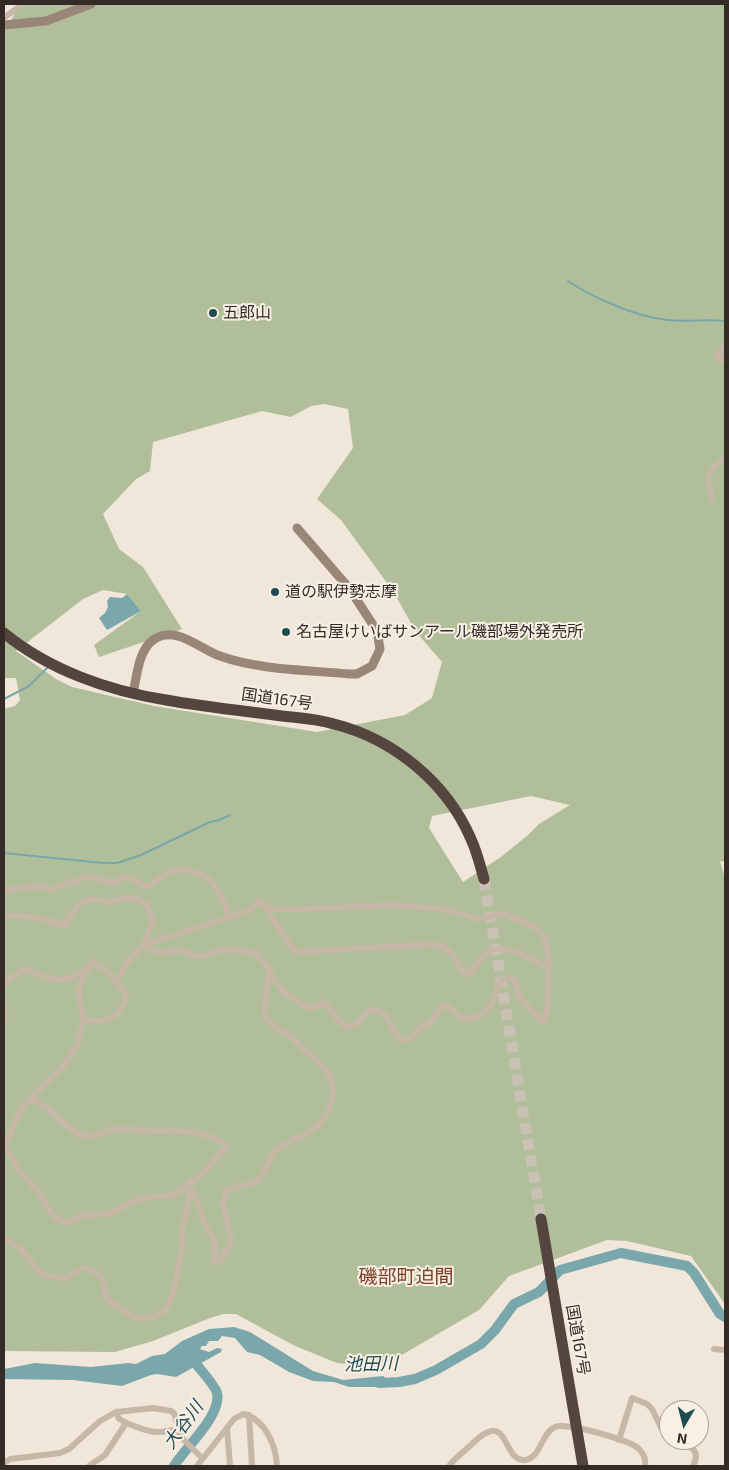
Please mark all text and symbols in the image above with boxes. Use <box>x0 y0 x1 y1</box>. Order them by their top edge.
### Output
place label: 五郎山 <box>223 303 271 323</box>
marker: 五郎山 <box>207 307 219 319</box>
place label: 道の駅伊勢志摩 <box>285 582 397 602</box>
marker: 道の駅伊勢志摩 <box>269 586 281 598</box>
place label: 名古屋けいばサンアール磯部場外発売所 <box>296 622 583 642</box>
marker: 名古屋けいばサンアール磯部場外発売所 <box>280 626 292 638</box>
street label: 国道167号 <box>240 685 314 713</box>
district label: 磯部町迫間 <box>359 1266 453 1288</box>
street label: 国道167号 <box>562 1303 594 1377</box>
water label: 池田川 <box>344 1353 398 1375</box>
water label: 大谷川 <box>158 1397 208 1453</box>
north arrow <box>659 1400 709 1450</box>
text: N <box>676 1430 688 1448</box>

